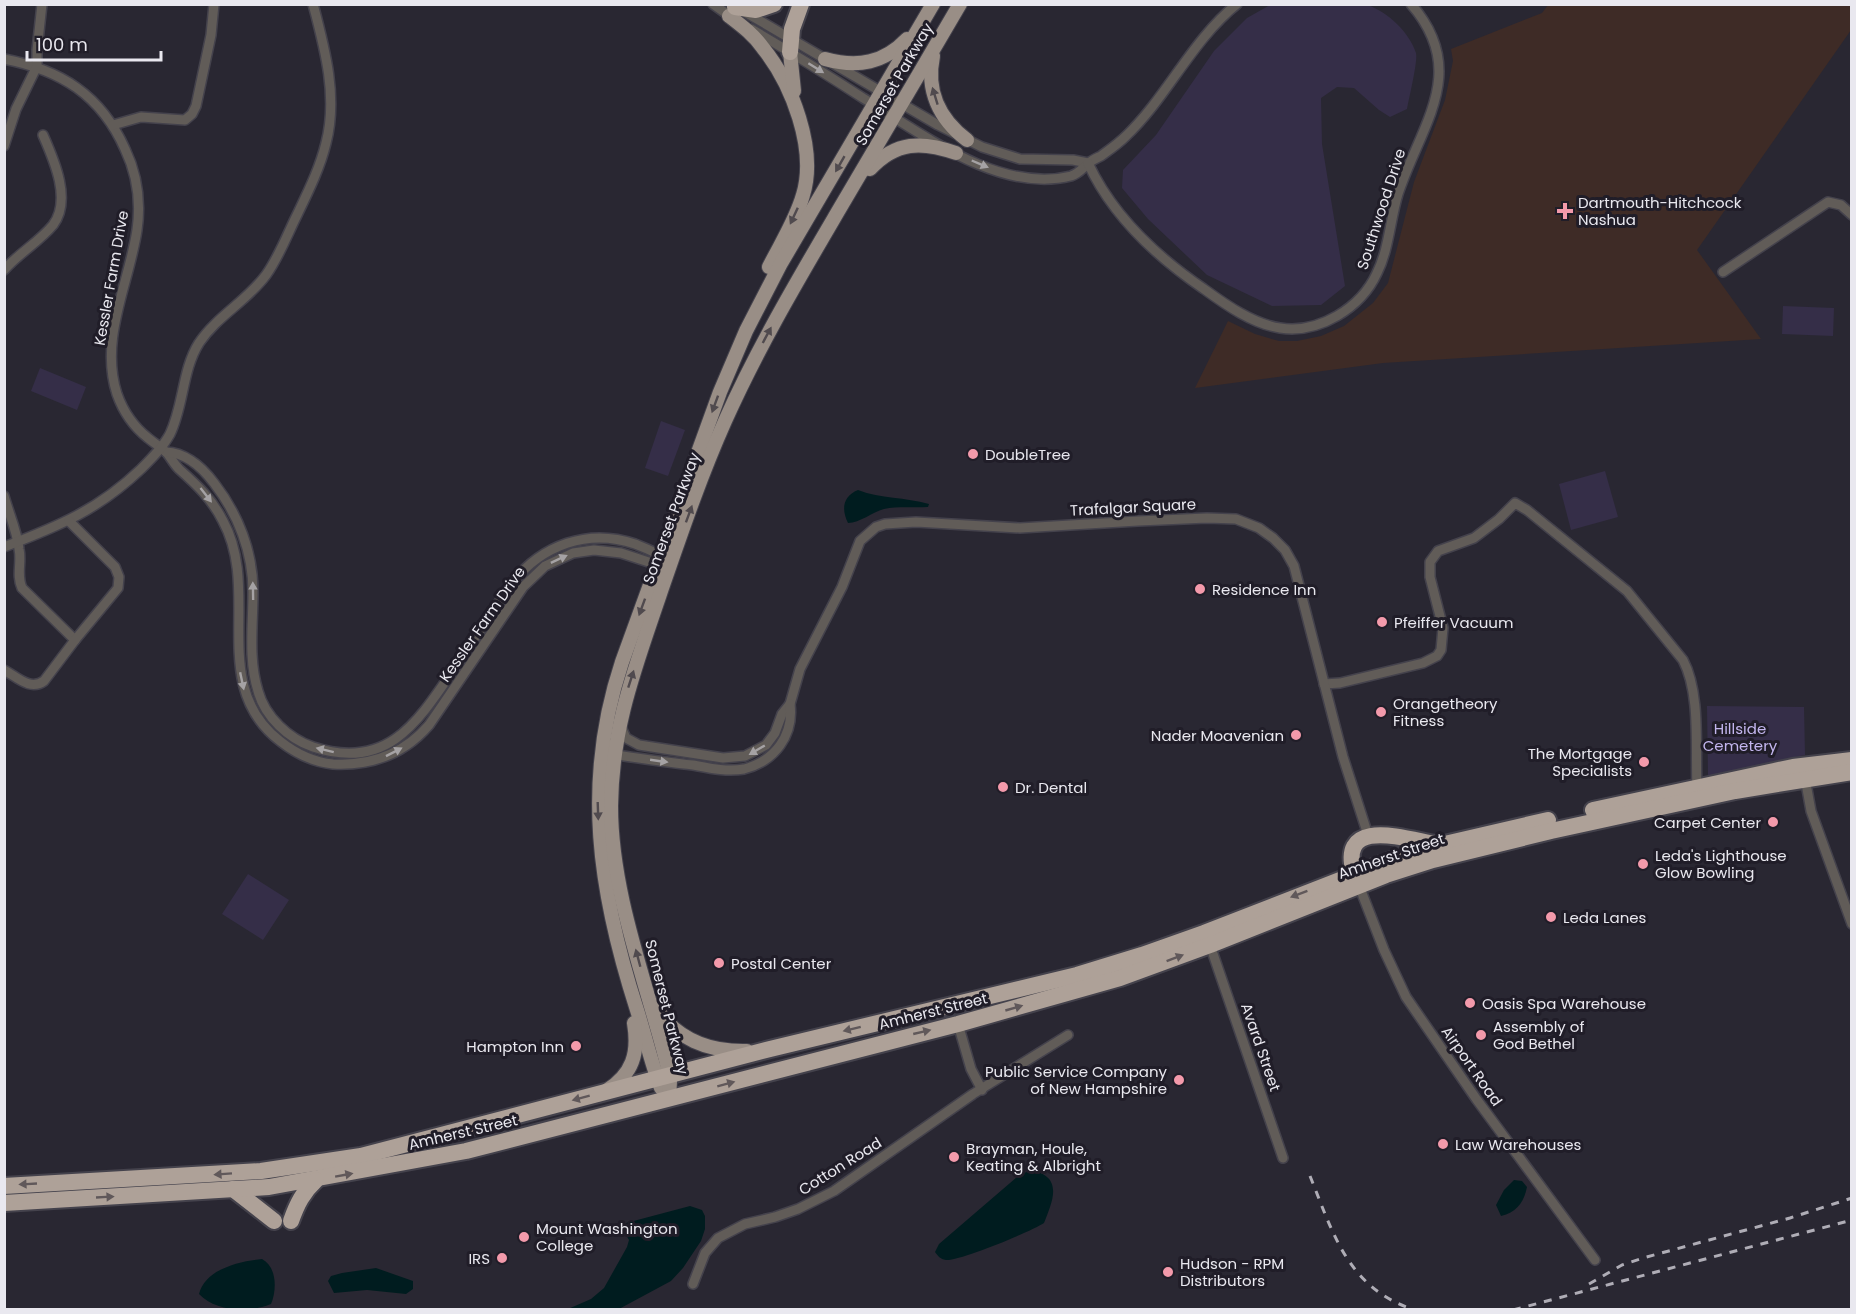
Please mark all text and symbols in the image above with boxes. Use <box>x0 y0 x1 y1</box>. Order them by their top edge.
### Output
street label: Somerset Parkway <box>850 18 938 149</box>
scale bar <box>27 24 160 62</box>
text: 100 m <box>36 32 88 57</box>
one-way arrow <box>808 63 824 74</box>
one-way arrow <box>929 87 939 105</box>
street label: Southwood Drive <box>1351 146 1411 272</box>
one-way arrow <box>834 156 845 172</box>
one-way arrow <box>971 160 989 169</box>
place label: Dartmouth-Hitchcock Nashua <box>1578 192 1742 230</box>
marker: Dartmouth-Hitchcock Nashua <box>1556 202 1574 220</box>
one-way arrow <box>790 208 799 225</box>
street label: Kessler Farm Drive <box>89 209 133 347</box>
one-way arrow <box>762 327 772 344</box>
one-way arrow <box>710 395 720 413</box>
place label: DoubleTree <box>985 444 1070 465</box>
marker: DoubleTree <box>966 447 980 461</box>
street label: Somerset Parkway <box>637 449 705 587</box>
one-way arrow <box>199 487 211 502</box>
street label: Trafalgar Square <box>1069 493 1197 521</box>
one-way arrow <box>685 505 695 523</box>
one-way arrow <box>551 554 569 564</box>
street label: Kessler Farm Drive <box>434 562 530 686</box>
place label: Residence Inn <box>1212 579 1316 600</box>
one-way arrow <box>248 582 258 601</box>
marker: Residence Inn <box>1193 582 1207 596</box>
one-way arrow <box>636 598 646 616</box>
place label: Pfeiffer Vacuum <box>1394 612 1513 633</box>
marker: Pfeiffer Vacuum <box>1375 615 1389 629</box>
one-way arrow <box>627 670 636 688</box>
one-way arrow <box>238 672 247 691</box>
place label: Orangetheory Fitness <box>1393 693 1498 731</box>
marker: Orangetheory Fitness <box>1374 705 1388 719</box>
park label: Hillside Cemetery <box>1703 718 1778 756</box>
place label: Nader Moavenian <box>1151 725 1284 746</box>
marker: Nader Moavenian <box>1289 728 1303 742</box>
place label: The Mortgage Specialists <box>1528 743 1632 781</box>
one-way arrow <box>316 745 334 755</box>
one-way arrow <box>748 745 765 755</box>
one-way arrow <box>386 748 403 757</box>
marker: The Mortgage Specialists <box>1637 755 1651 769</box>
one-way arrow <box>649 756 668 765</box>
place label: Dr. Dental <box>1015 777 1087 798</box>
marker: Dr. Dental <box>996 780 1010 794</box>
one-way arrow <box>593 801 603 820</box>
place label: Carpet Center <box>1654 812 1761 833</box>
marker: Carpet Center <box>1766 815 1780 829</box>
street label: Amherst Street <box>1335 828 1447 884</box>
place label: Leda's Lighthouse Glow Bowling <box>1655 845 1787 883</box>
marker: Leda's Lighthouse Glow Bowling <box>1636 857 1650 871</box>
one-way arrow <box>1290 889 1308 899</box>
place label: Leda Lanes <box>1563 907 1647 928</box>
marker: Leda Lanes <box>1544 910 1558 924</box>
street label: Somerset Parkway <box>640 937 694 1077</box>
one-way arrow <box>633 948 642 966</box>
place label: Postal Center <box>731 953 832 974</box>
one-way arrow <box>1167 953 1185 963</box>
marker: Postal Center <box>712 956 726 970</box>
street label: Amherst Street <box>876 987 990 1035</box>
place label: Oasis Spa Warehouse <box>1482 993 1646 1014</box>
marker: Oasis Spa Warehouse <box>1463 996 1477 1010</box>
street label: Avard Street <box>1236 1000 1286 1094</box>
one-way arrow <box>1005 1003 1023 1012</box>
place label: Assembly of God Bethel <box>1493 1016 1584 1054</box>
street label: Airport Road <box>1437 1022 1507 1110</box>
one-way arrow <box>843 1024 861 1034</box>
one-way arrow <box>913 1027 932 1037</box>
marker: Assembly of God Bethel <box>1474 1028 1488 1042</box>
place label: Hampton Inn <box>466 1036 564 1057</box>
marker: Hampton Inn <box>569 1039 583 1053</box>
place label: Public Service Company of New Hampshire <box>985 1061 1168 1099</box>
marker: Public Service Company of New Hampshire <box>1172 1073 1186 1087</box>
one-way arrow <box>717 1079 735 1089</box>
one-way arrow <box>572 1094 590 1103</box>
street label: Amherst Street <box>406 1109 520 1155</box>
street label: Cotton Road <box>794 1132 886 1200</box>
place label: Law Warehouses <box>1455 1134 1582 1155</box>
marker: Law Warehouses <box>1436 1137 1450 1151</box>
place label: Brayman, Houle, Keating & Albright <box>966 1138 1101 1176</box>
marker: Brayman, Houle, Keating & Albright <box>947 1150 961 1164</box>
one-way arrow <box>213 1169 232 1178</box>
one-way arrow <box>334 1170 353 1179</box>
one-way arrow <box>19 1180 38 1189</box>
one-way arrow <box>95 1193 114 1202</box>
place label: Mount Washington College <box>536 1218 677 1256</box>
marker: Mount Washington College <box>517 1230 531 1244</box>
place label: IRS <box>468 1248 490 1269</box>
marker: IRS <box>495 1251 509 1265</box>
place label: Hudson - RPM Distributors <box>1180 1253 1284 1291</box>
marker: Hudson - RPM Distributors <box>1161 1265 1175 1279</box>

